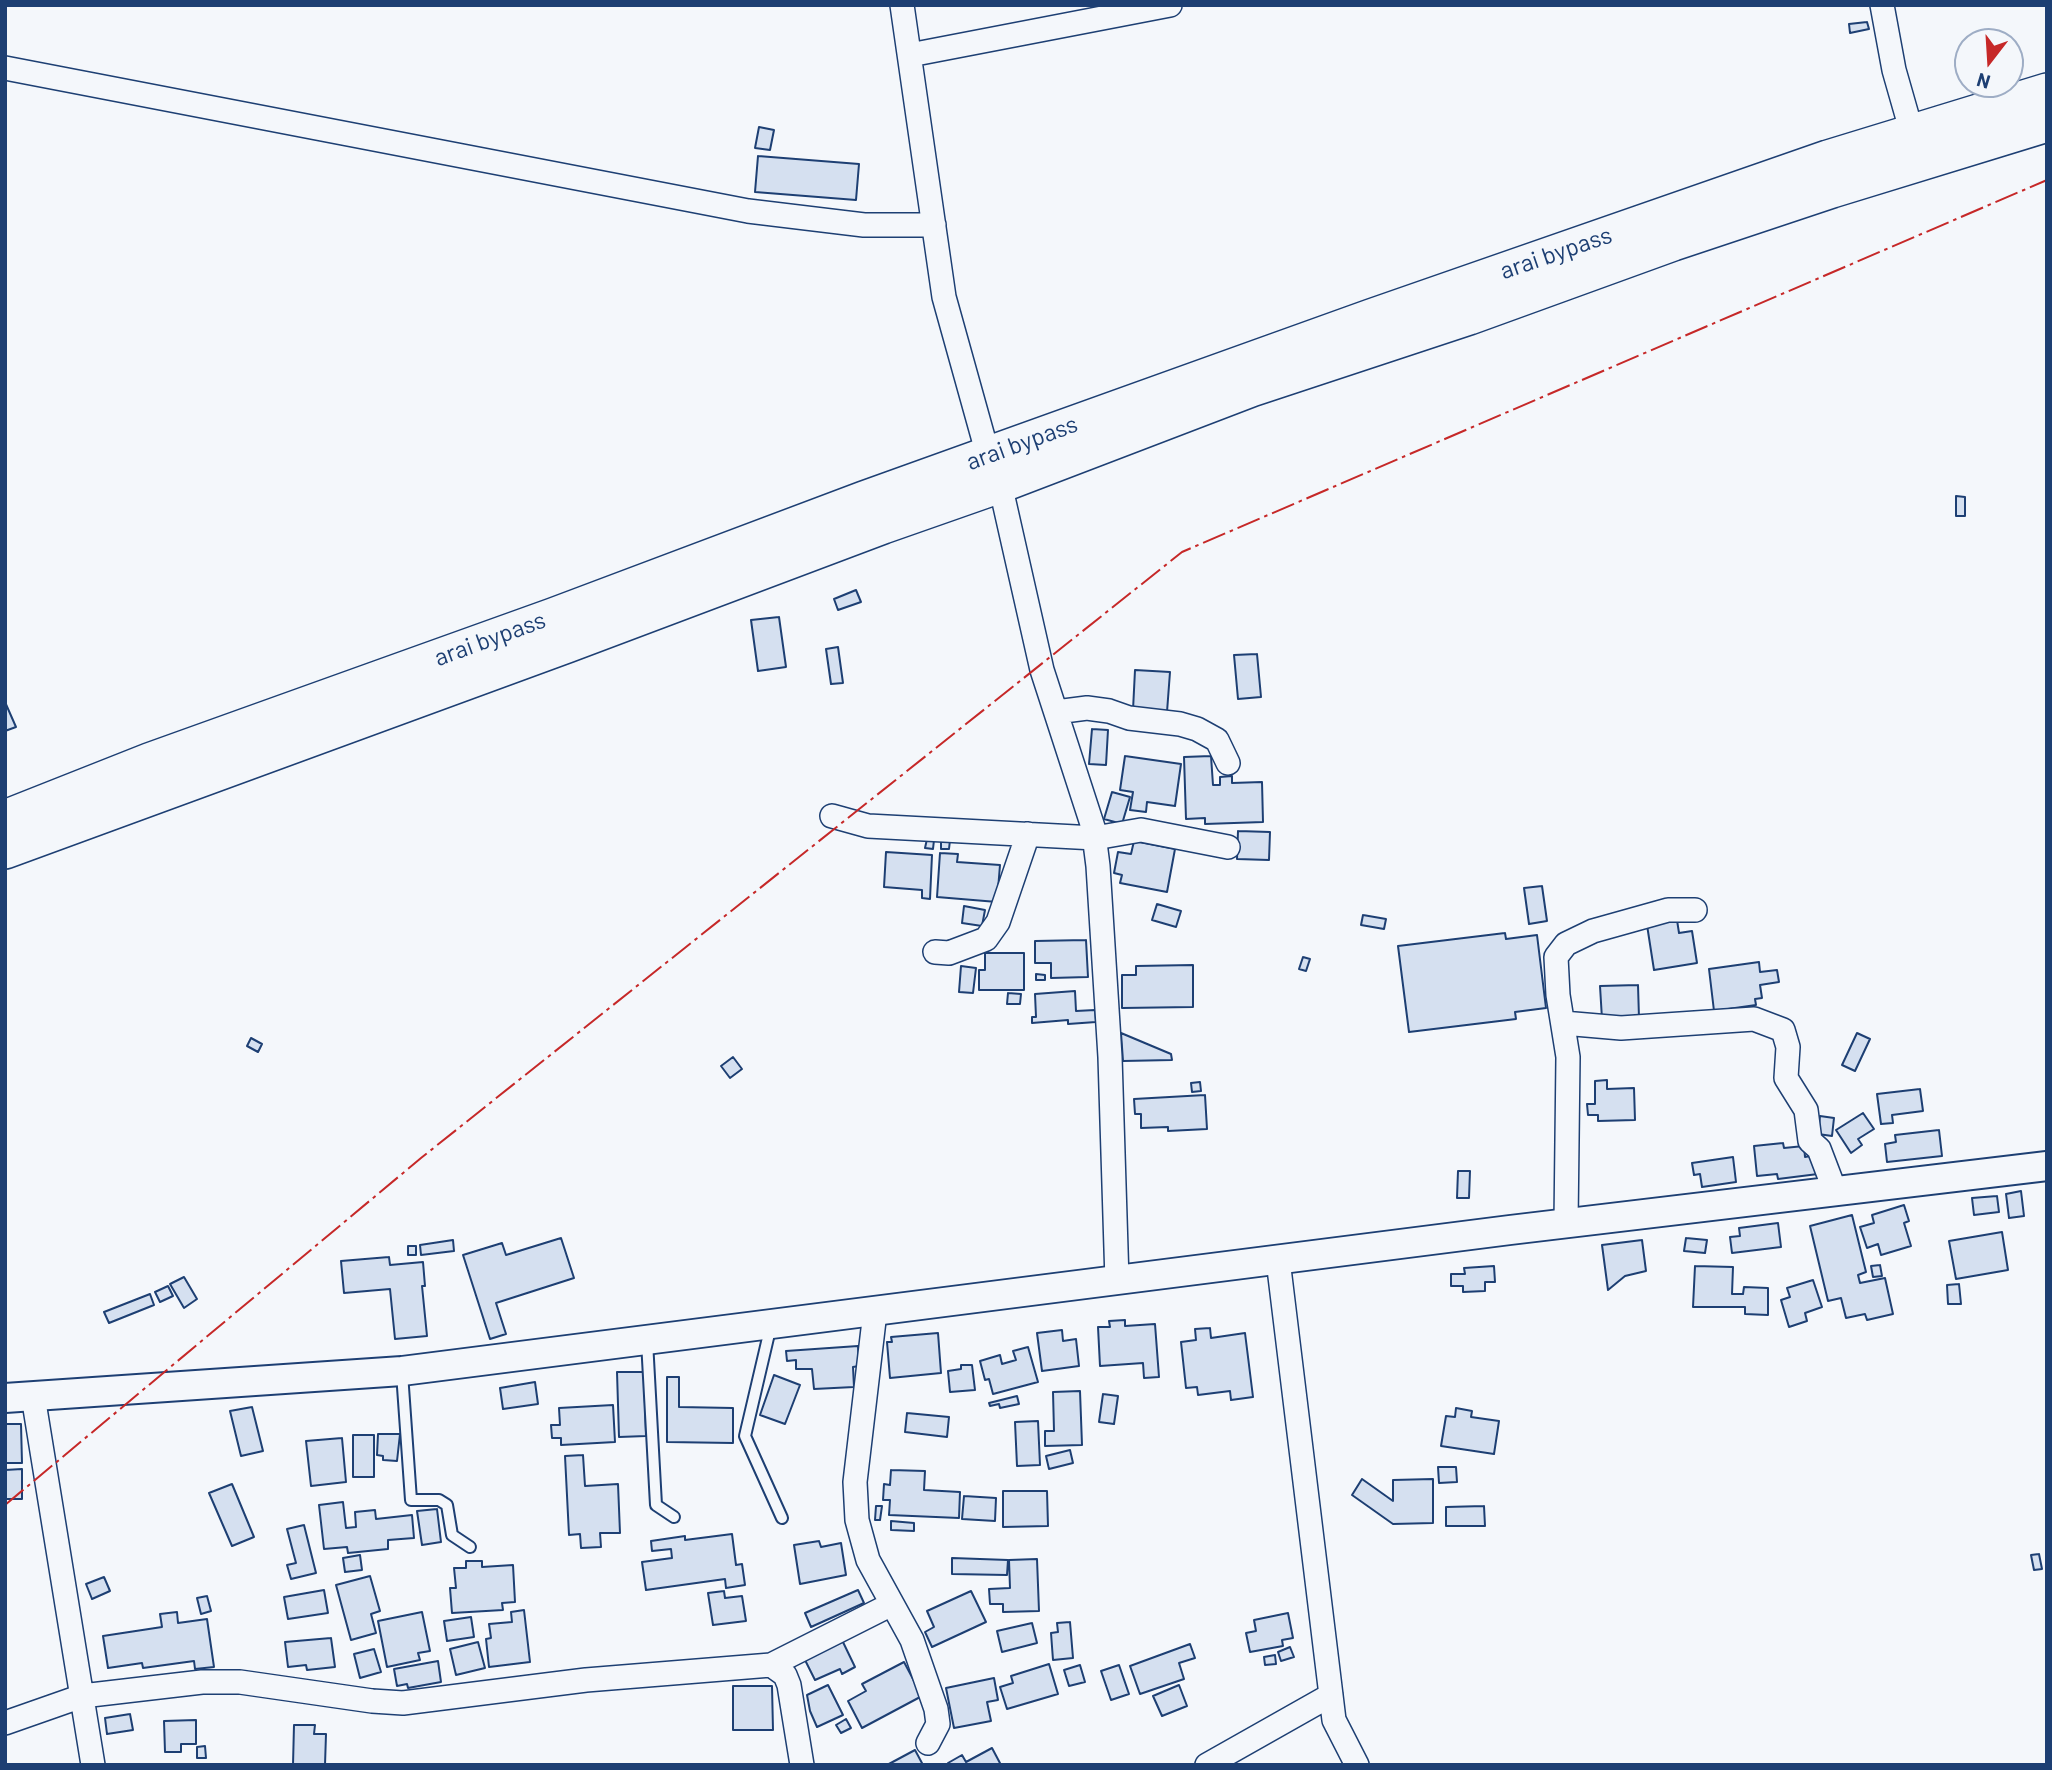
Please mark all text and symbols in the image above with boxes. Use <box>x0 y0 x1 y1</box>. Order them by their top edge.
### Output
north arrow <box>1954 28 2024 98</box>
text: N <box>1974 69 1993 94</box>
street label: arai bypass <box>1496 220 1616 286</box>
street label: arai bypass <box>962 410 1082 476</box>
street label: arai bypass <box>430 606 550 672</box>

